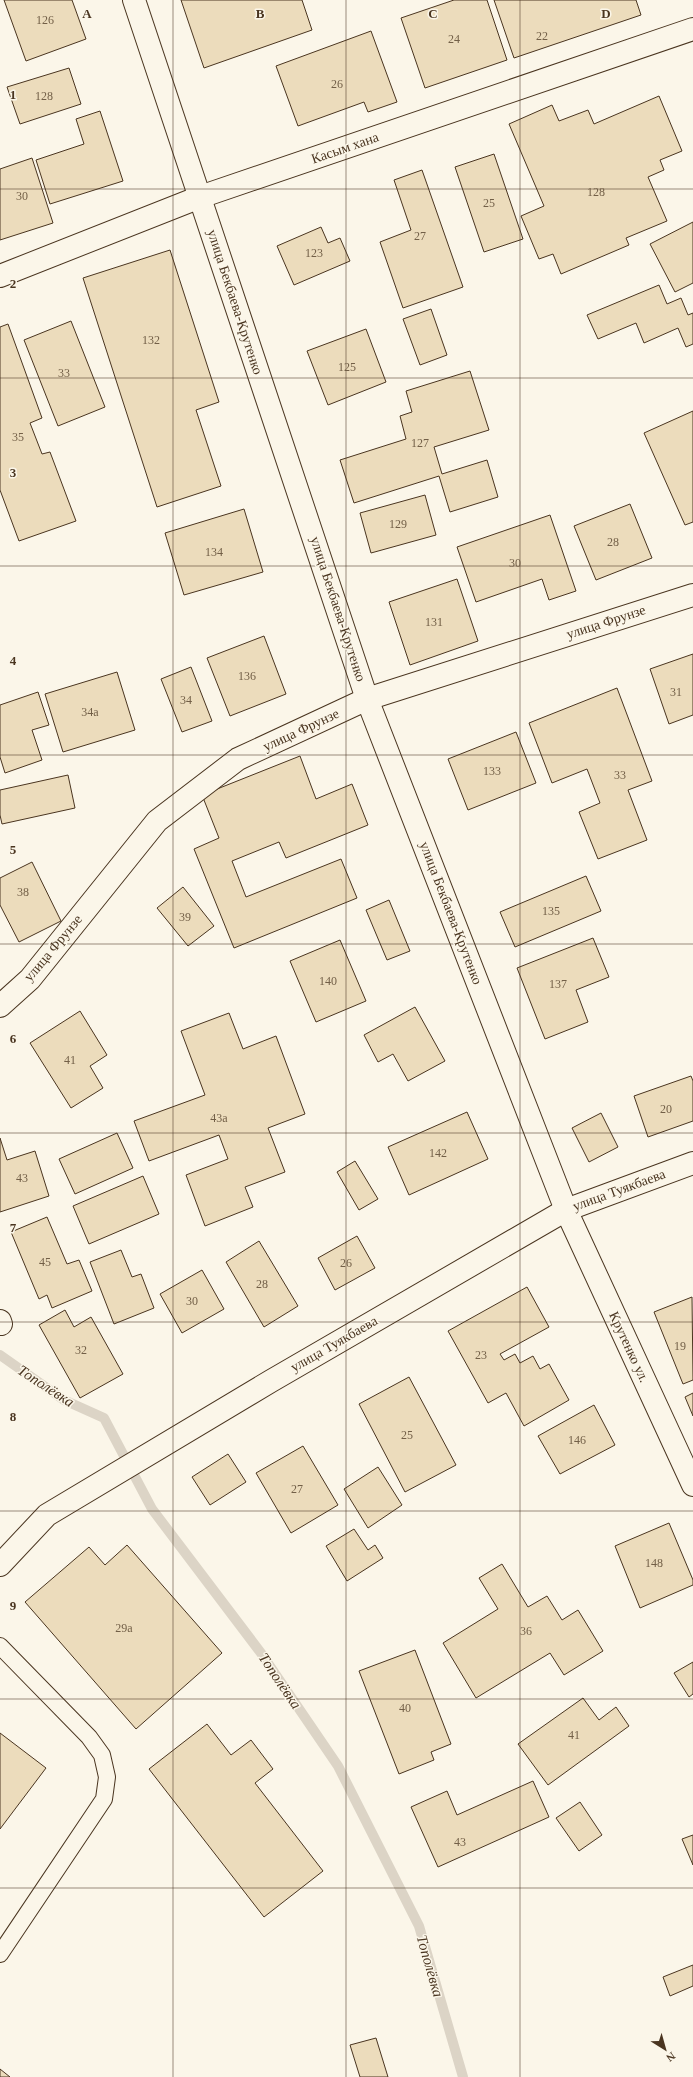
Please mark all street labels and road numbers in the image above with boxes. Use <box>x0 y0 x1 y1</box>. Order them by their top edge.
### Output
street label: Касым хана <box>309 129 381 167</box>
street label: улица Бекбаева-Крутенко <box>204 228 266 376</box>
street label: улица Бекбаева-Крутенко <box>307 535 369 683</box>
street label: улица Фрунзе <box>565 602 647 642</box>
street label: улица Фрунзе <box>261 706 341 754</box>
street label: улица Бекбаева-Крутенко <box>417 839 485 987</box>
street label: улица Фрунзе <box>21 912 85 984</box>
street label: улица Туякбаева <box>571 1166 668 1214</box>
street label: Крутенко ул. <box>606 1309 652 1385</box>
street label: улица Туякбаева <box>288 1313 381 1375</box>

